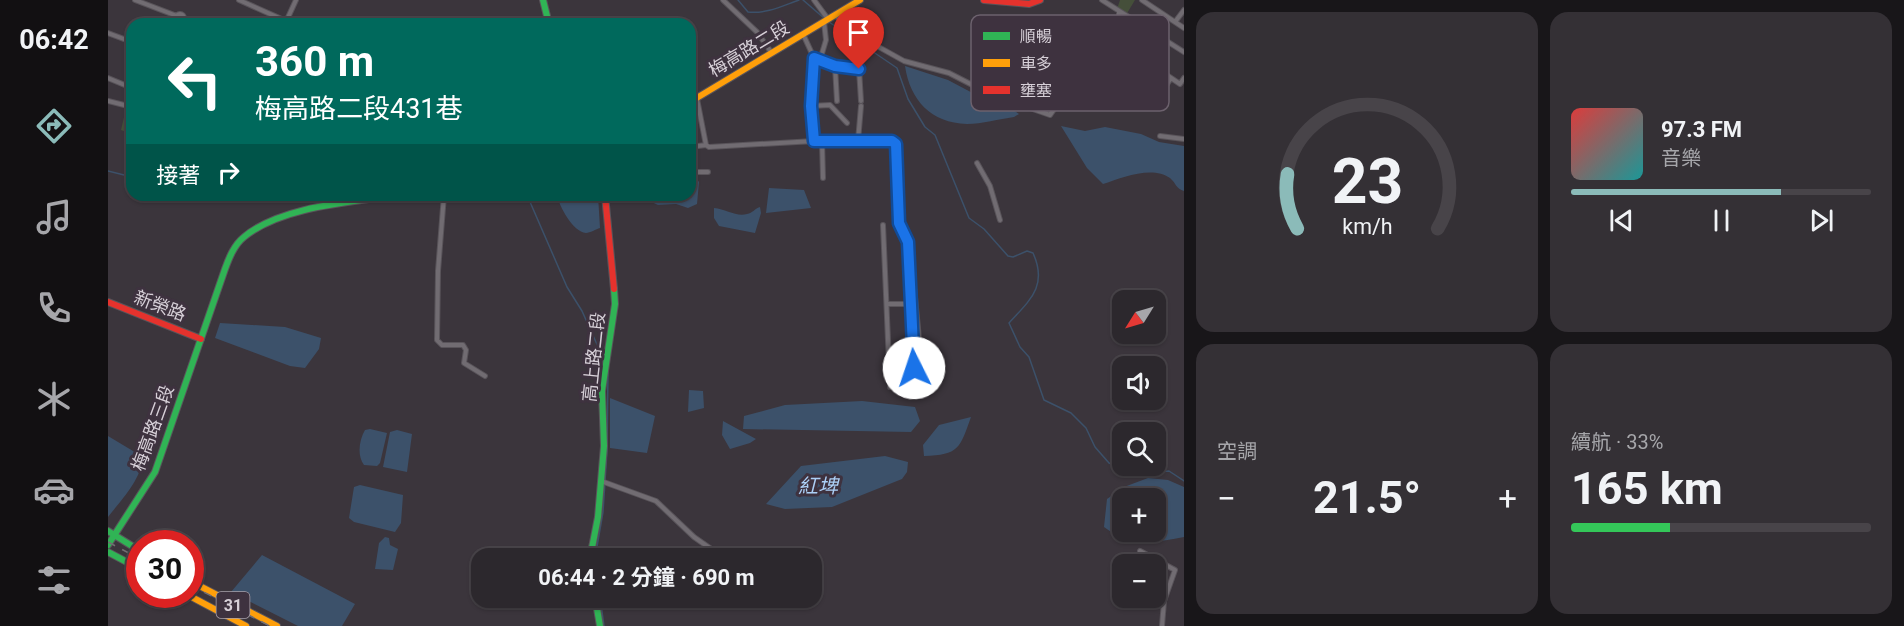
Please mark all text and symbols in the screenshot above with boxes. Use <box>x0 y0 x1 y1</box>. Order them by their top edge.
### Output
pin <box>833 7 884 69</box>
legend <box>971 15 1169 111</box>
street label: 梅高路二段 <box>705 16 793 81</box>
icon: arrive <box>842 16 875 49</box>
text: 06:42 <box>19 24 89 56</box>
text: 順暢 <box>1020 27 1052 46</box>
text: 360 m <box>255 37 374 86</box>
icon: left <box>156 42 234 120</box>
text: 車多 <box>1020 54 1052 73</box>
text: 壅塞 <box>1020 81 1052 100</box>
text: 梅高路二段431巷 <box>255 93 463 125</box>
icon: directions <box>33 105 75 147</box>
text: 97.3 FM <box>1661 117 1742 142</box>
text: 23 <box>1331 145 1403 218</box>
text: 音樂 <box>1661 146 1701 170</box>
icon: right <box>212 156 245 189</box>
text: 接著 <box>156 163 200 188</box>
icon: music <box>33 196 75 238</box>
icon: previous <box>1605 204 1638 237</box>
icon: pause <box>1705 204 1738 237</box>
icon: next <box>1805 204 1838 237</box>
text: km/h <box>1342 215 1392 240</box>
street label: 新榮路 <box>131 286 189 325</box>
icon: phone <box>33 287 75 329</box>
north arrow <box>1112 290 1166 344</box>
map controls <box>1112 290 1166 608</box>
street label: 高上路二段 <box>578 311 609 403</box>
position arrow <box>882 336 946 400</box>
button: sound <box>1112 356 1166 410</box>
icon: climate <box>33 378 75 420</box>
street label: 梅高路三段 <box>127 382 178 474</box>
button: search <box>1112 422 1166 476</box>
text: 續航 · 33% <box>1571 430 1663 454</box>
text: 空調 <box>1217 439 1257 463</box>
text: 165 km <box>1571 462 1723 515</box>
icon: car <box>33 469 75 511</box>
text: 21.5° <box>1313 471 1421 524</box>
water label: 紅埤 <box>798 474 840 498</box>
text: − <box>1217 479 1236 518</box>
text: + <box>1498 479 1517 518</box>
button: + <box>1112 488 1166 542</box>
speed limit sign: 30 <box>126 530 204 608</box>
button: − <box>1112 554 1166 608</box>
icon: filters <box>33 559 75 601</box>
text: 06:44 · 2 分鐘 · 690 m <box>538 565 755 590</box>
road number: 31 <box>216 592 250 618</box>

